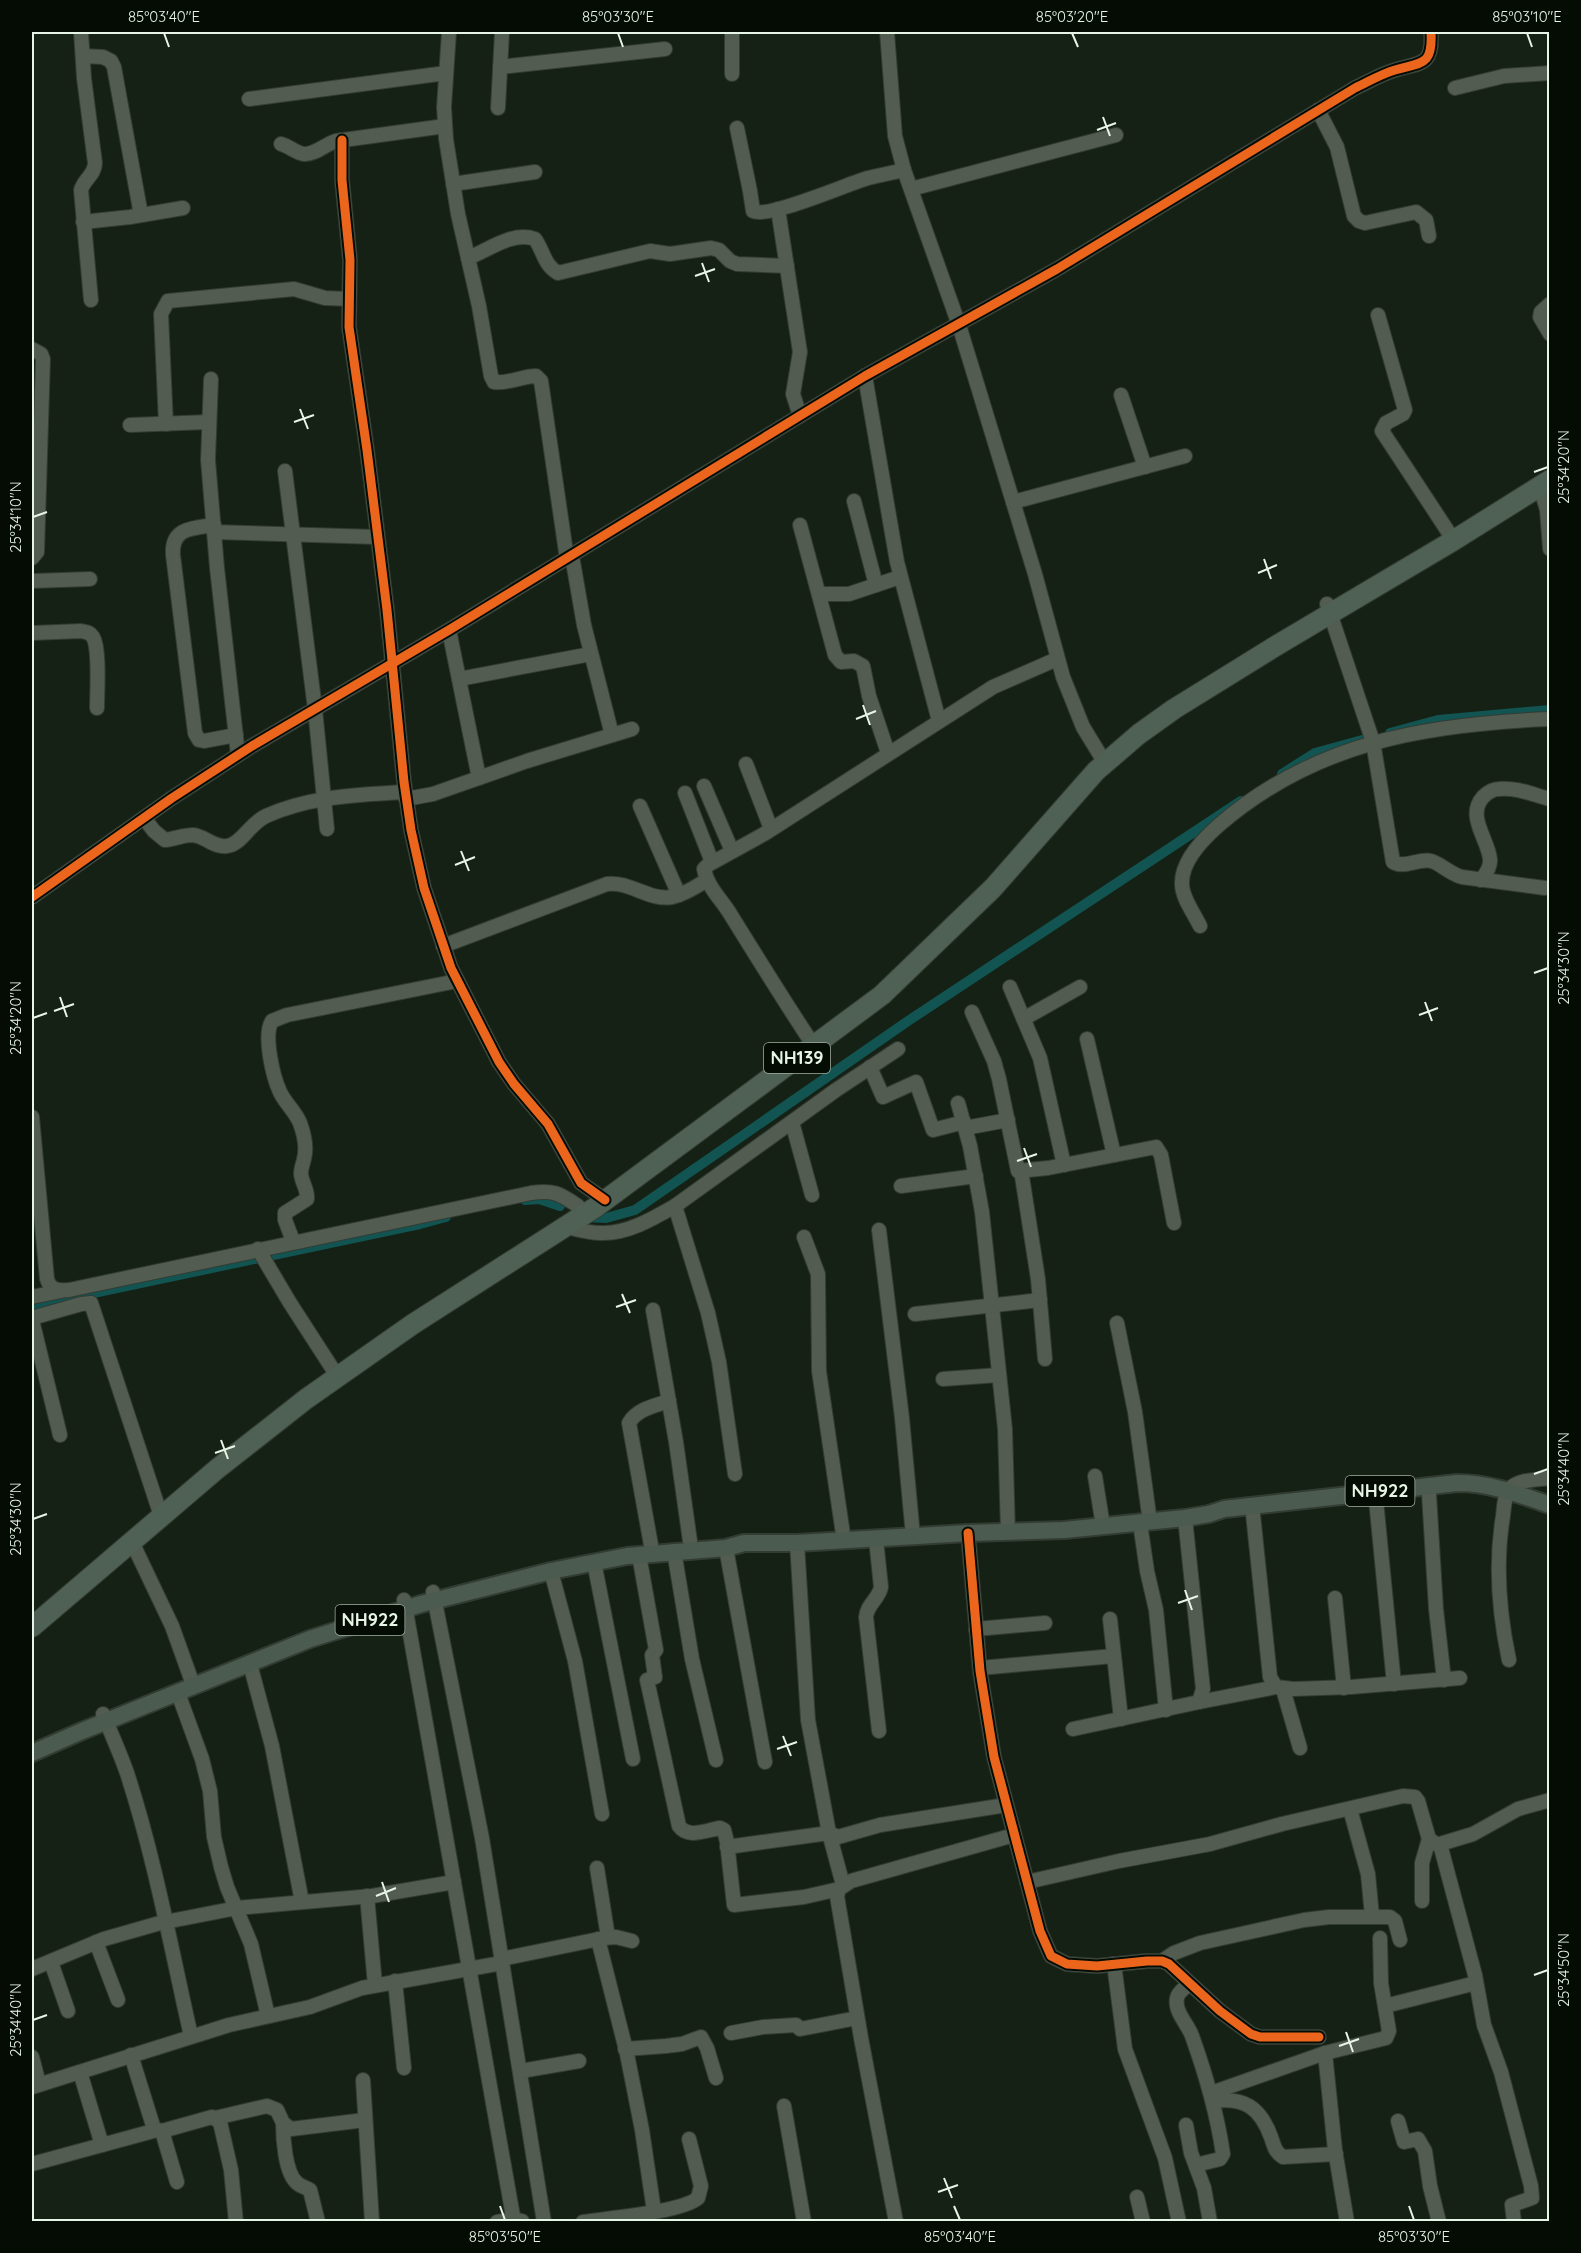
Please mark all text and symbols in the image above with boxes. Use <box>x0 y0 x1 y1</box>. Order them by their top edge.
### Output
text: 85°03'40"E <box>128 7 200 26</box>
text: 85°03'30"E <box>582 7 654 26</box>
text: 85°03'20"E <box>1036 7 1108 26</box>
text: 85°03'10"E <box>1492 7 1562 26</box>
text: 25°34'20"N <box>1554 430 1573 504</box>
text: 25°34'10"N <box>6 481 25 553</box>
text: 25°34'30"N <box>1554 931 1573 1005</box>
text: 25°34'20"N <box>6 981 25 1055</box>
road number: NH139 <box>764 1043 830 1073</box>
text: 25°34'40"N <box>1554 1432 1573 1506</box>
road number: NH922 <box>1346 1476 1414 1506</box>
text: 25°34'30"N <box>6 1482 25 1556</box>
road number: NH922 <box>336 1605 404 1635</box>
text: 25°34'50"N <box>1554 1933 1573 2007</box>
text: 25°34'40"N <box>6 1983 25 2057</box>
text: 85°03'50"E <box>469 2227 541 2246</box>
text: 85°03'40"E <box>924 2227 996 2246</box>
text: 85°03'30"E <box>1378 2227 1450 2246</box>

